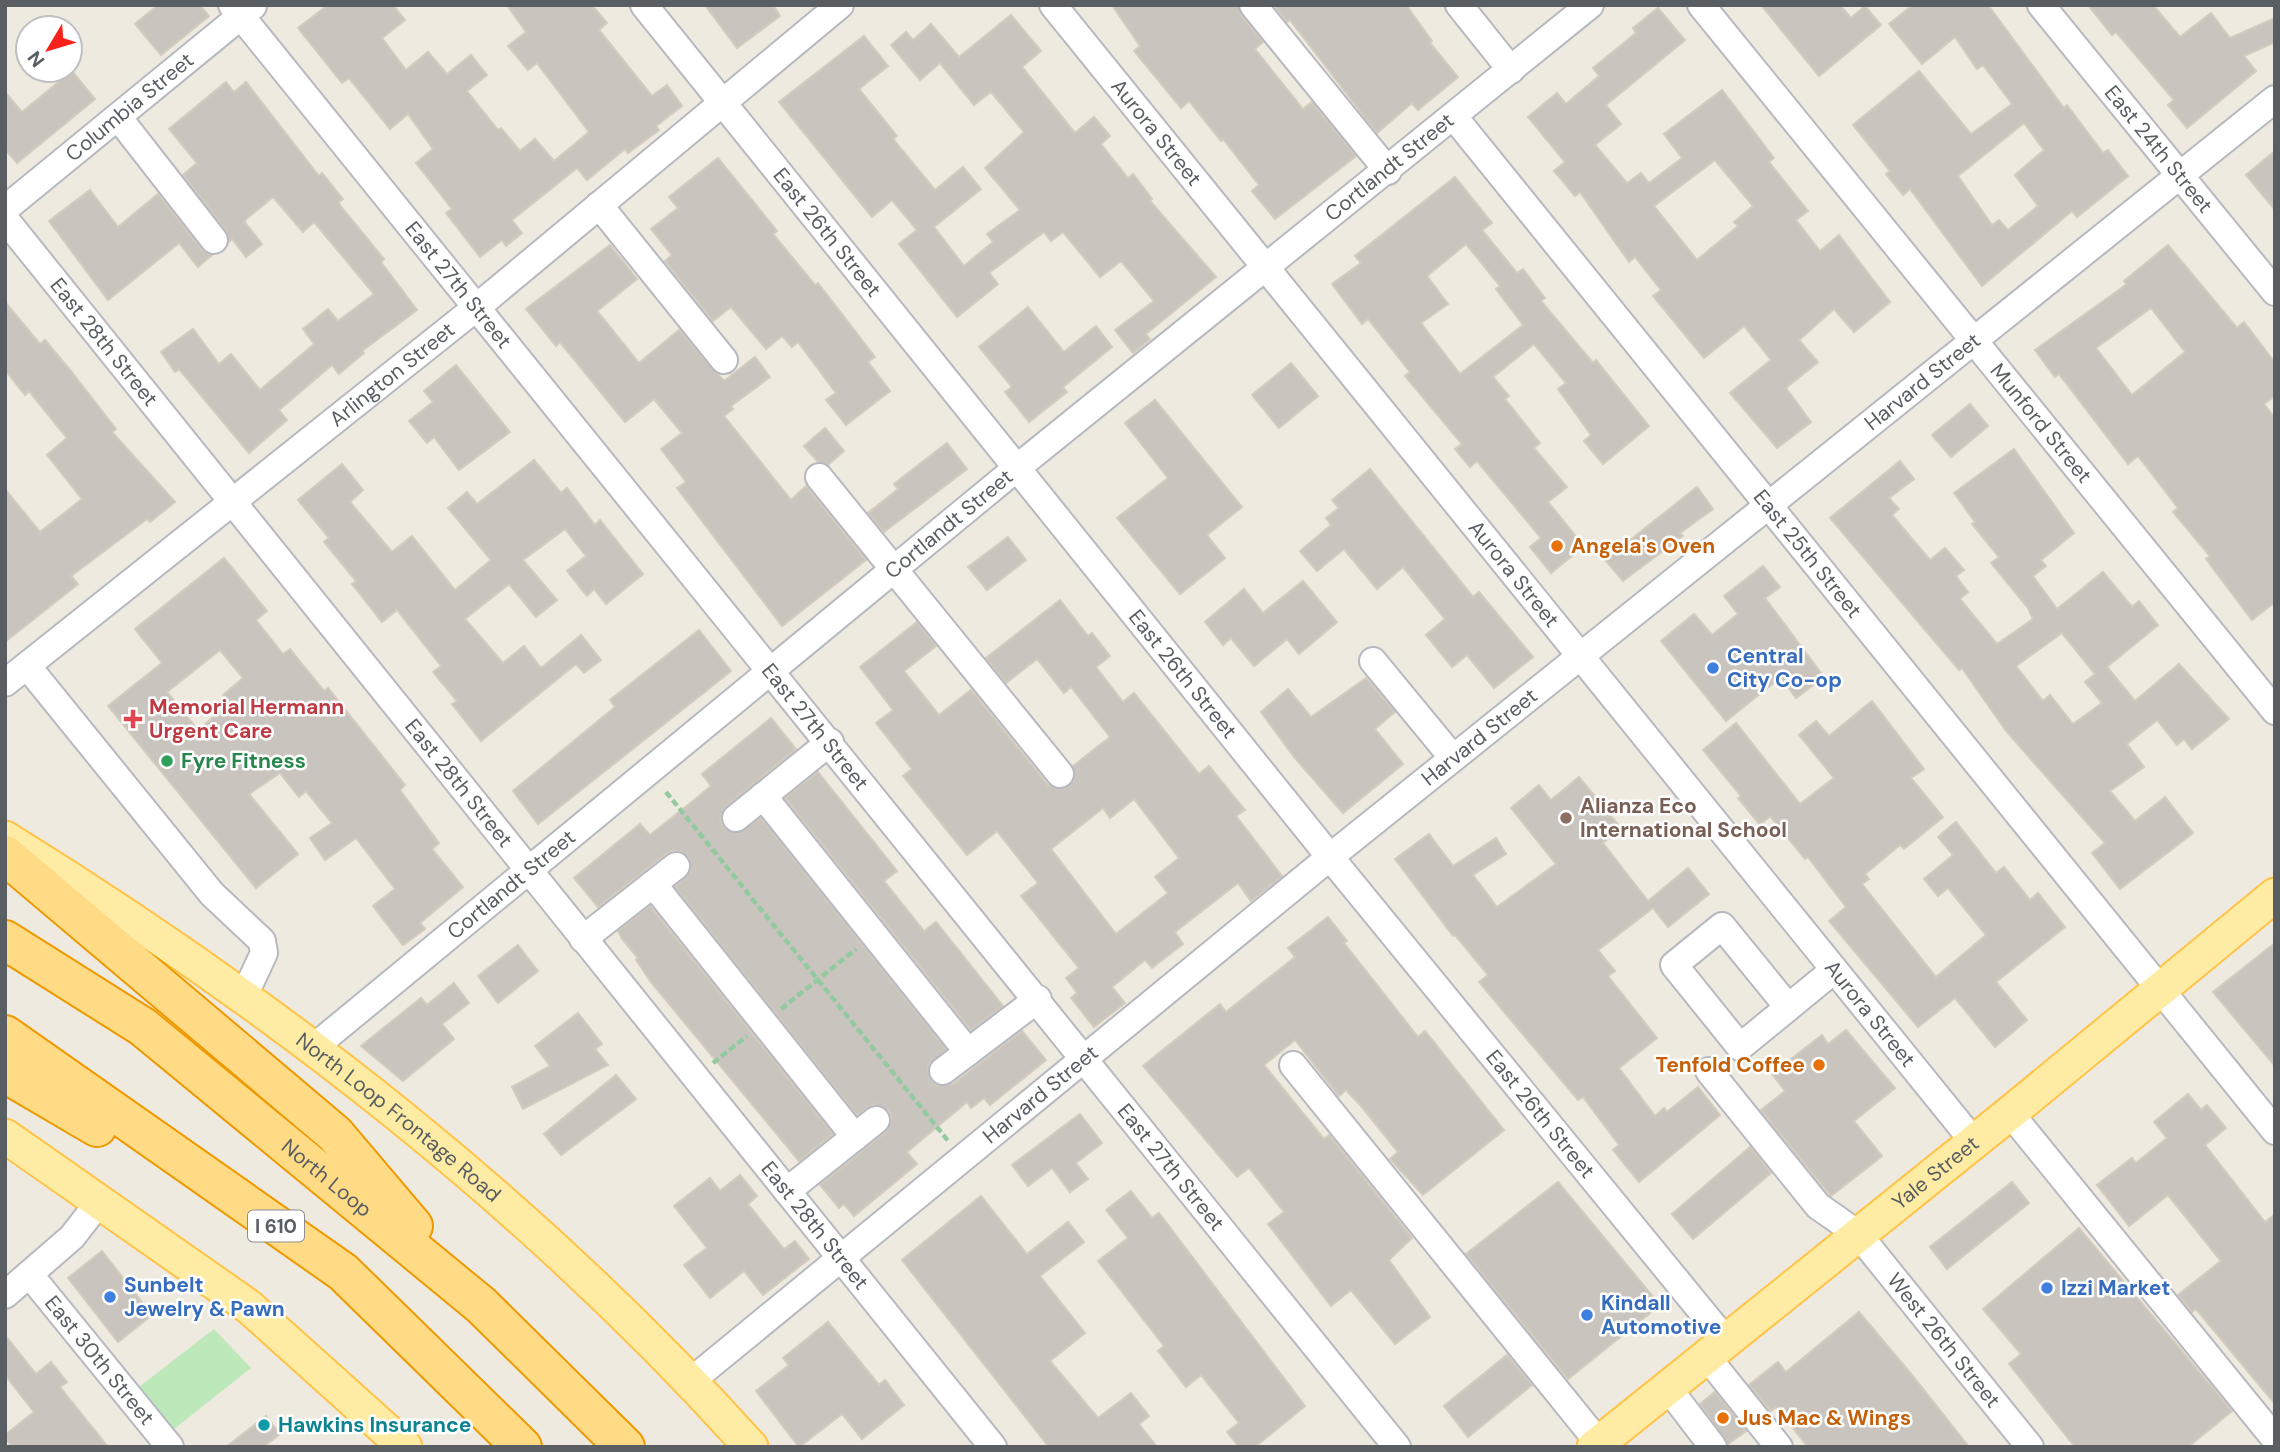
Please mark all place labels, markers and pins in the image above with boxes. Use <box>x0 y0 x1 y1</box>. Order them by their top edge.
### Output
place label: Angela's Oven <box>1571 532 1715 560</box>
marker: Angela's Oven <box>1549 538 1565 554</box>
place label: Central City Co-op <box>1727 642 1842 694</box>
marker: Central City Co-op <box>1705 660 1721 676</box>
place label: Memorial Hermann Urgent Care <box>149 693 344 745</box>
marker: Memorial Hermann Urgent Care <box>123 709 143 729</box>
place label: Fyre Fitness <box>181 747 306 775</box>
marker: Fyre Fitness <box>159 753 175 769</box>
place label: Alianza Eco International School <box>1580 792 1787 844</box>
marker: Alianza Eco International School <box>1558 810 1574 826</box>
place label: Tenfold Coffee <box>1656 1051 1805 1079</box>
marker: Tenfold Coffee <box>1811 1057 1827 1073</box>
place label: Sunbelt Jewelry & Pawn <box>124 1271 285 1323</box>
place label: Izzi Market <box>2061 1274 2170 1302</box>
marker: Izzi Market <box>2039 1280 2055 1296</box>
marker: Sunbelt Jewelry & Pawn <box>102 1289 118 1305</box>
place label: Kindall Automotive <box>1601 1289 1721 1341</box>
marker: Kindall Automotive <box>1579 1307 1595 1323</box>
place label: Jus Mac & Wings <box>1737 1404 1911 1432</box>
marker: Jus Mac & Wings <box>1715 1410 1731 1426</box>
place label: Hawkins Insurance <box>278 1411 471 1439</box>
marker: Hawkins Insurance <box>256 1417 272 1433</box>

